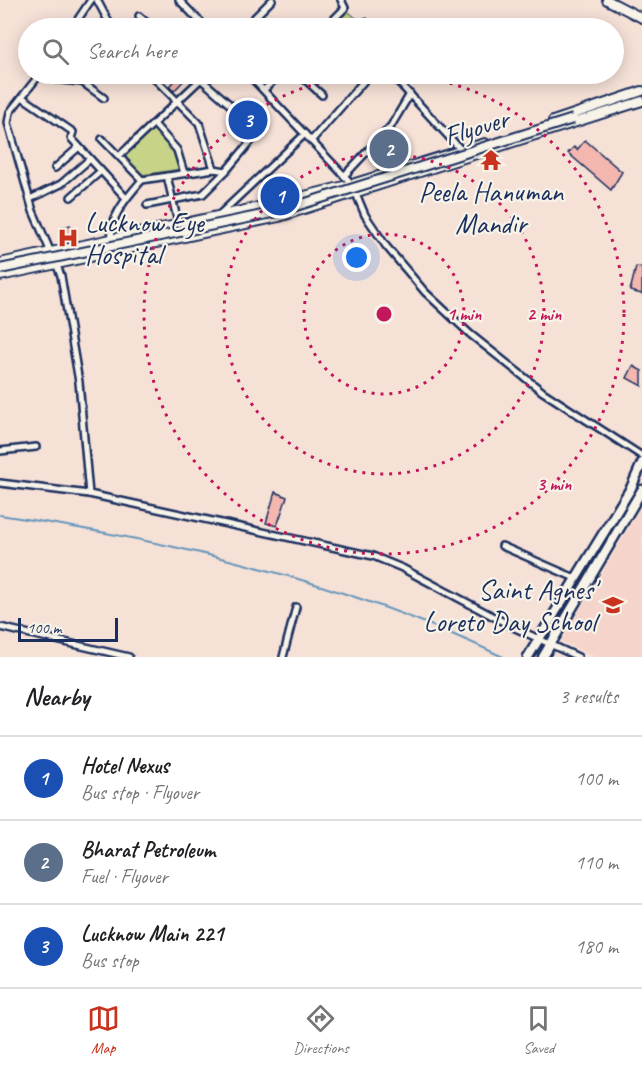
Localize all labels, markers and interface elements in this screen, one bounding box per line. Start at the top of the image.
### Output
search box [18,18,624,84]
icon: search [39,35,72,68]
text: Search here [87,37,177,65]
pin: 3 [228,98,268,142]
street label: Flyover [439,100,515,153]
pin: 2 [370,126,408,172]
temple icon: Peela Hanuman Mandir [479,148,503,172]
pin: 1 [260,174,300,218]
place label: Peela Hanuman Mandir [419,174,565,241]
place label: Lucknow Eye Hospital [85,205,205,272]
hospital icon: Lucknow Eye Hospital [56,226,80,250]
your location [342,243,371,272]
text: 1 min [447,303,482,325]
text: 2 min [527,303,562,325]
centre of rings [374,304,394,324]
text: 3 min [537,473,572,495]
place label: Saint Agnes' Loreto Day School [424,572,602,639]
school or university icon: Saint Agnes' Loreto Day School [601,593,625,617]
scale bar [18,615,118,642]
text: 100 m [27,618,61,638]
text: Nearby [24,680,89,713]
text: 3 results [559,684,618,709]
text: Hotel Nexus [81,752,169,780]
text: 1 [39,766,48,791]
text: 100 m [575,766,618,791]
text: Bus stop · Flyover [81,780,199,805]
text: Bharat Petroleum [81,836,215,864]
text: 2 [39,850,48,875]
text: 110 m [575,850,618,875]
text: Fuel · Flyover [81,864,168,889]
text: Lucknow Main 221 [81,920,223,948]
text: 3 [39,934,48,959]
text: 180 m [575,934,618,959]
text: Bus stop [81,948,139,973]
tab: Map [87,1002,120,1058]
tab: Directions [293,1002,349,1058]
tab: Saved [522,1002,555,1058]

